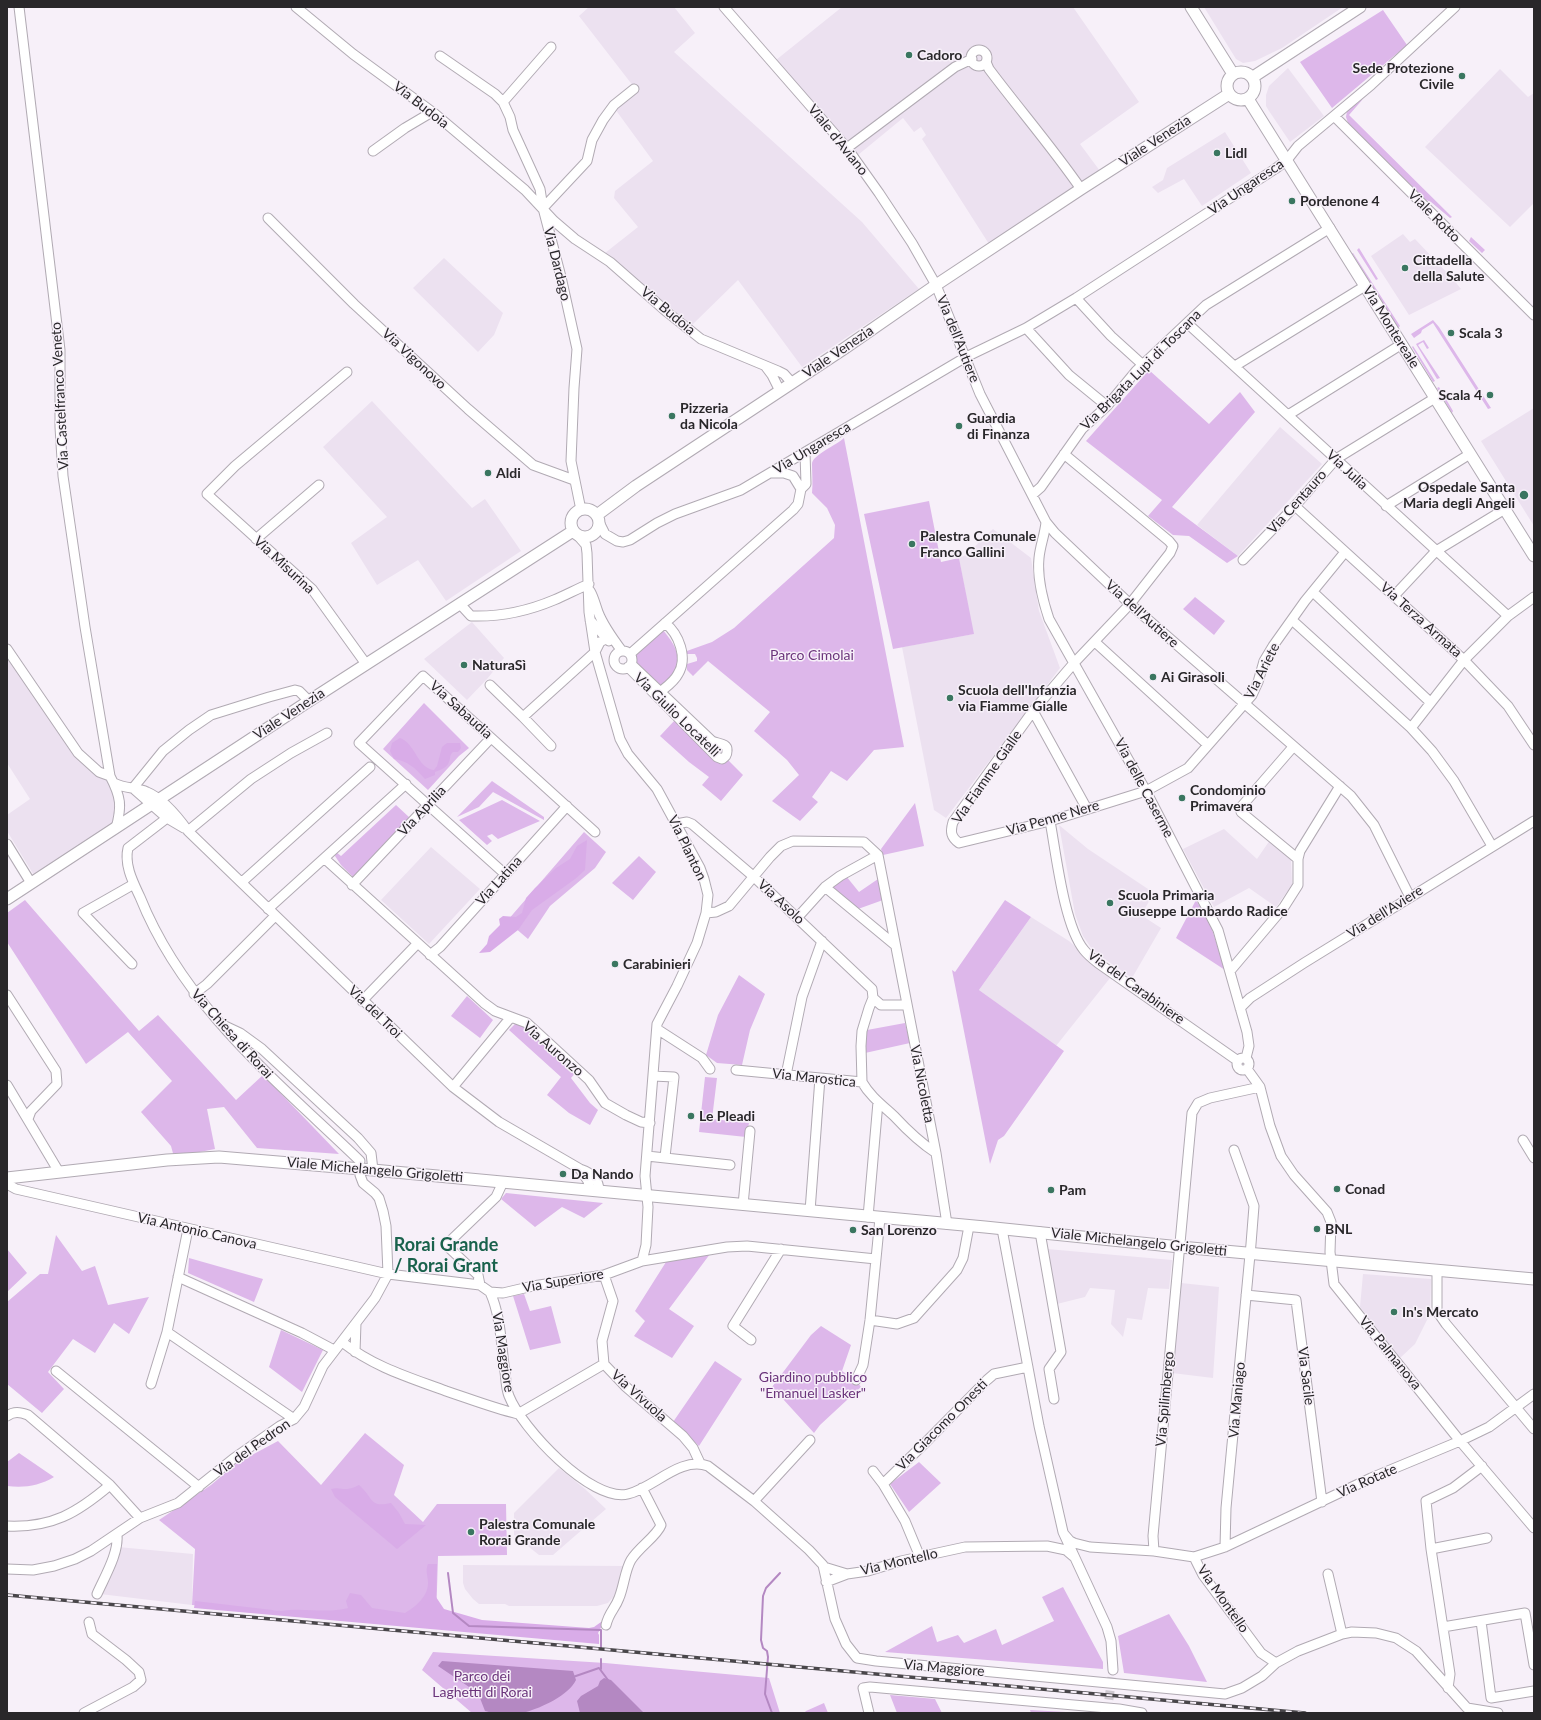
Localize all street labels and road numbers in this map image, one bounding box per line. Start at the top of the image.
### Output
street label: Via Budoia [390,78,452,132]
street label: Viale d'Aviano [804,101,872,179]
street label: Viale Venezia [1116,112,1194,170]
street label: Via Ungaresca [1205,156,1287,218]
street label: Viale Rotto [1404,186,1464,246]
street label: Via Dardago [540,225,574,303]
street label: Via Budoia [637,283,699,339]
street label: Via Montereale [1359,283,1423,371]
street label: Via dell'Autiere [933,293,983,385]
street label: Via Brigata Lupi di Toscana [1077,306,1205,434]
street label: Via Castelfranco Veneto [48,322,72,470]
street label: Viale Venezia [799,322,877,382]
street label: Via Vigonovo [378,325,450,393]
street label: Via Ungaresca [770,418,854,478]
street label: Via Julia [1323,447,1371,493]
street label: Via Centauro [1264,467,1330,537]
street label: Via Misurina [250,533,318,597]
street label: Via dell'Autiere [1102,577,1182,651]
street label: Via Terza Armata [1377,579,1465,661]
street label: Via Ariete [1241,640,1283,702]
street label: Via Giulio Locatelli [630,670,724,760]
street label: Via Sabaudia [426,677,496,743]
street label: Viale Venezia [250,685,328,743]
street label: Via Fiamme Gialle [949,727,1025,827]
street label: Via delle Caserme [1111,736,1177,840]
street label: Via Aprilia [394,782,450,840]
street label: Via Penne Nere [1005,797,1101,839]
street label: Via Planton [664,813,710,883]
street label: Via Latina [472,853,526,909]
street label: Via Asolo [754,876,808,928]
street label: Via dell'Aviere [1344,882,1426,942]
street label: Via del Carabiniere [1084,946,1188,1028]
street label: Via del Troi [345,982,405,1042]
street label: Via Chiesa di Rorai [188,986,276,1082]
street label: Via Auronzo [519,1018,587,1080]
street label: Via Nicoletta [906,1044,938,1124]
street label: Via Marostica [771,1065,857,1091]
street label: Viale Michelangelo Grigoletti [286,1154,464,1186]
street label: Via Antonio Canova [136,1209,258,1253]
street label: Viale Michelangelo Grigoletti [1050,1224,1228,1260]
street label: Via Superiore [521,1266,605,1296]
street label: Via Maggiore [488,1311,518,1393]
street label: Via Palmanova [1355,1313,1425,1393]
street label: Via Sacile [1294,1346,1318,1406]
street label: Via Spilimbergo [1152,1351,1178,1447]
street label: Via Maniago [1225,1361,1249,1439]
street label: Via Vivuola [608,1367,670,1425]
street label: Via Giacomo Onesti [893,1376,991,1474]
street label: Via del Pedron [211,1416,293,1480]
street label: Via Rotate [1334,1460,1400,1502]
street label: Via Montello [859,1545,939,1579]
street label: Via Montello [1194,1562,1252,1636]
street label: Via Maggiore [903,1656,985,1680]

